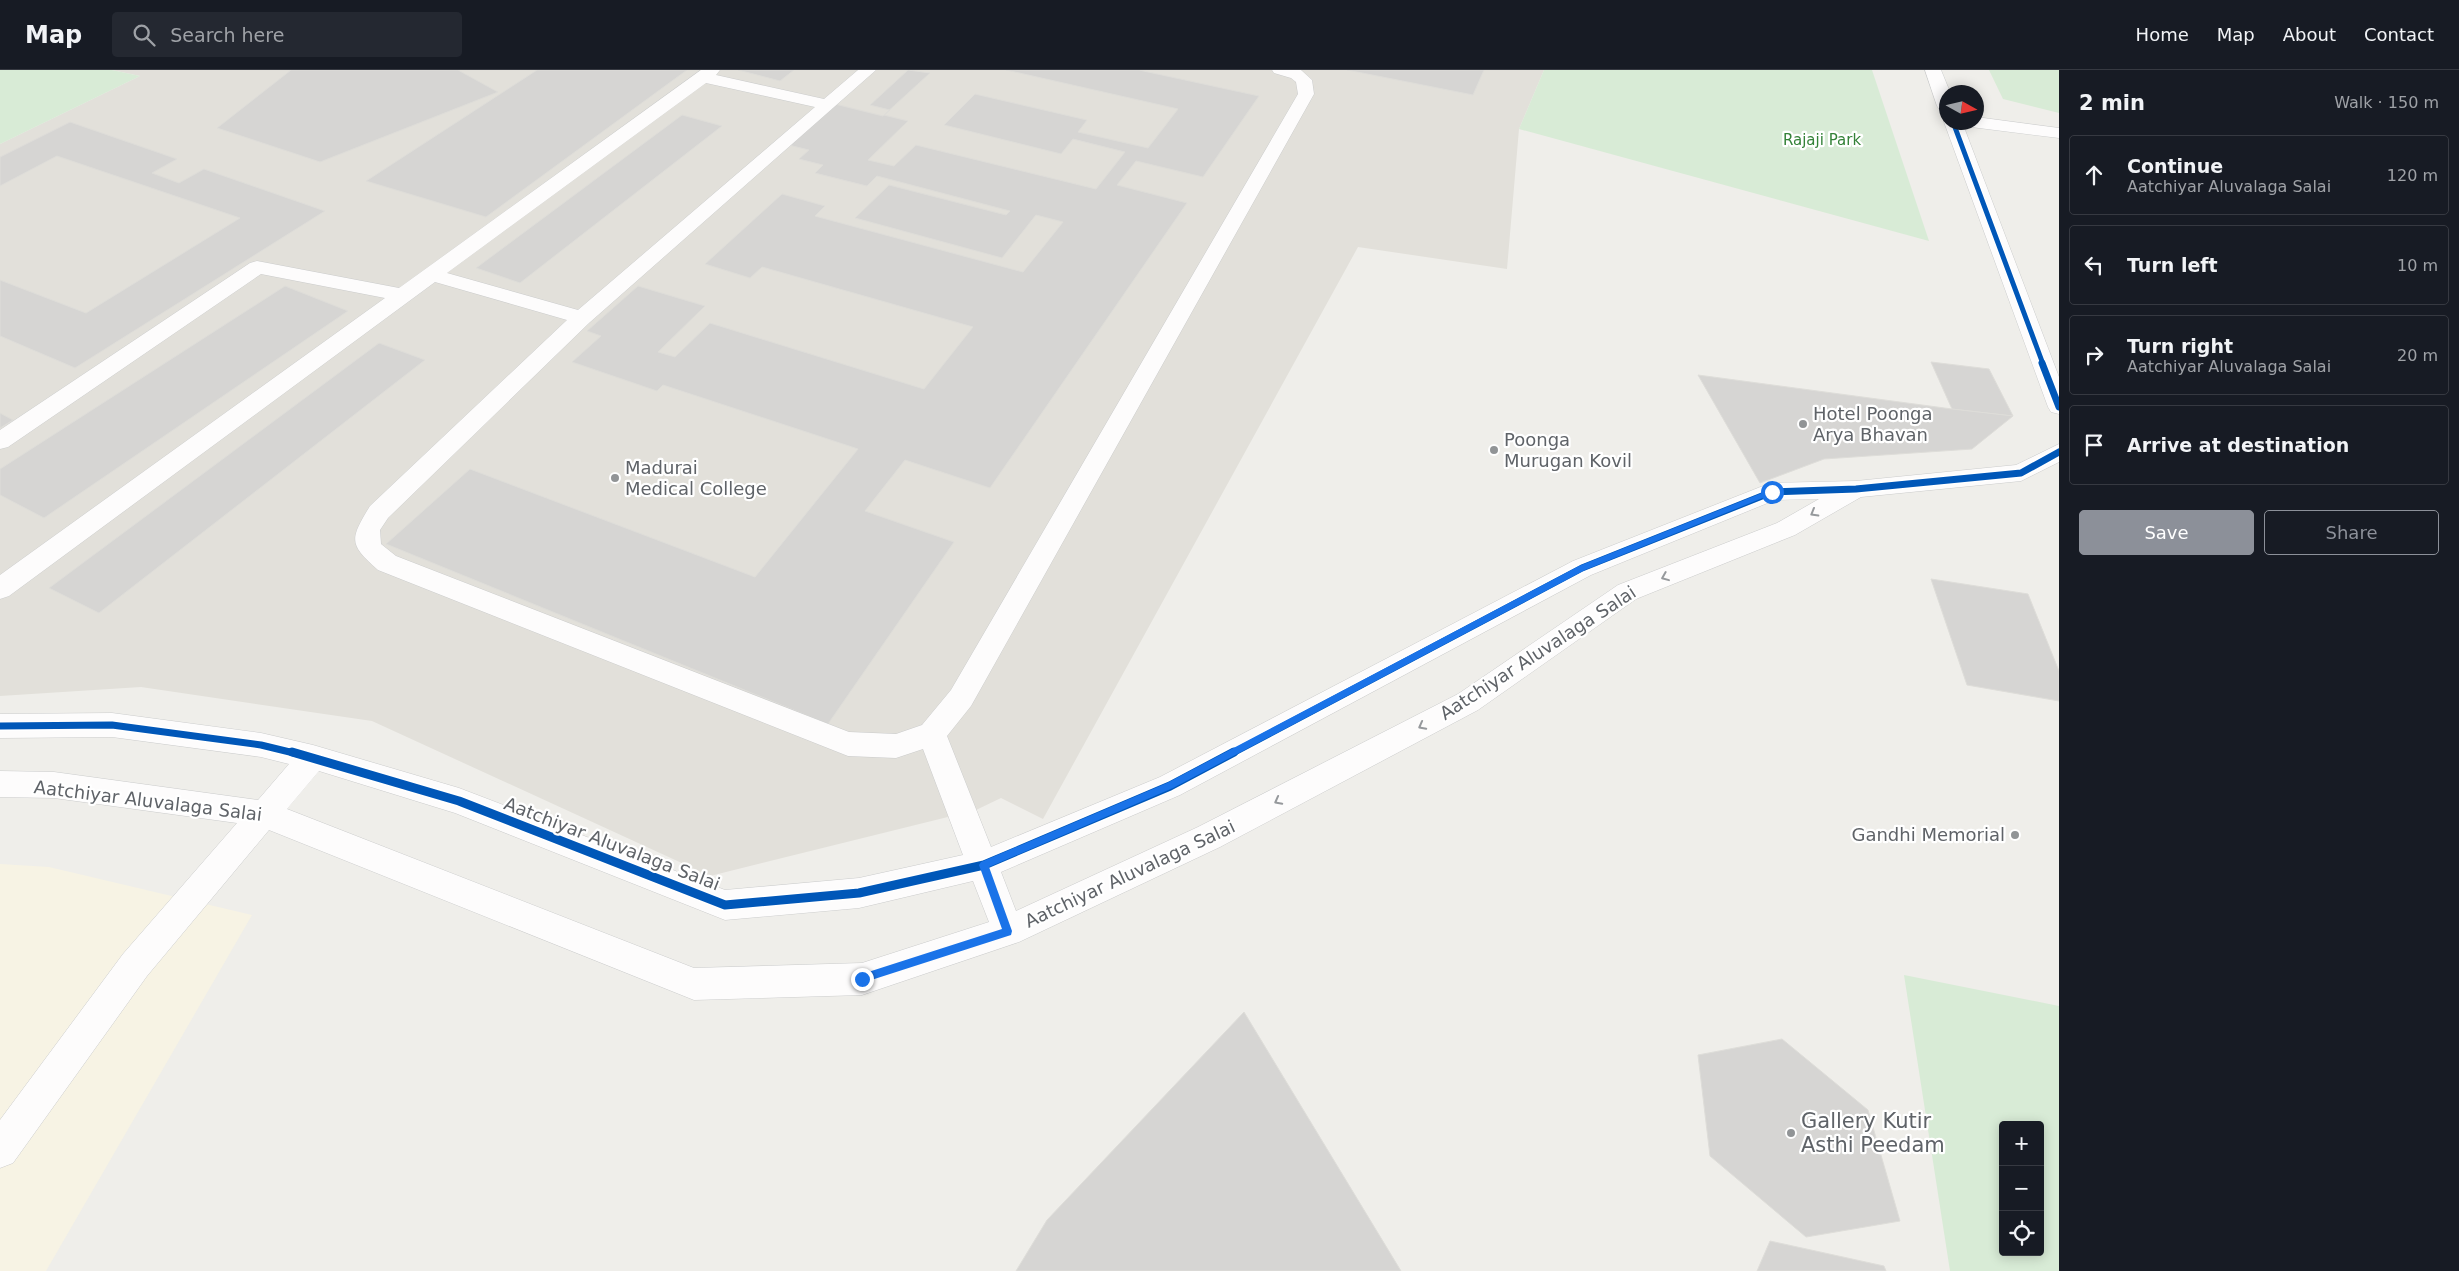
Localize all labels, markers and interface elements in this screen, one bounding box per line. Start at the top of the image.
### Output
search box [112,12,462,57]
text: Map [25,21,82,49]
icon: search [130,21,158,49]
text: Search here [170,24,284,46]
text: Home [2136,24,2189,45]
text: Map [2217,24,2255,45]
text: About [2283,24,2336,45]
text: Contact [2364,24,2434,45]
north arrow [1939,85,1984,130]
text: 2 min [2079,91,2145,115]
text: Walk · 150 m [2334,93,2439,112]
park label: Rajaji Park [1783,131,1861,149]
text: Continue [2127,155,2223,177]
icon: ahead [2080,161,2108,189]
text: 120 m [2387,166,2438,185]
text: Aatchiyar Aluvalaga Salai [2127,177,2331,196]
icon: left [2080,251,2108,279]
text: Turn left [2127,254,2218,276]
text: 10 m [2397,256,2438,275]
text: Turn right [2127,335,2233,357]
icon: right [2080,341,2108,369]
text: 20 m [2397,346,2438,365]
text: Aatchiyar Aluvalaga Salai [2127,357,2331,376]
place label: Hotel Poonga Arya Bhavan [1813,403,1933,445]
marker: Hotel Poonga Arya Bhavan [1797,418,1809,430]
place label: Poonga Murugan Kovil [1504,429,1632,471]
icon: arrive [2080,431,2108,459]
text: Arrive at destination [2127,434,2349,456]
marker: Poonga Murugan Kovil [1488,444,1500,456]
place label: Madurai Medical College [625,457,767,499]
marker: Madurai Medical College [609,472,621,484]
route start [1761,481,1784,504]
one-way arrow [1810,507,1819,517]
button: Save [2079,510,2254,555]
button: Share [2264,510,2439,555]
one-way arrow [1661,571,1670,582]
street label: Aatchiyar Aluvalaga Salai [1436,581,1640,724]
one-way arrow [1419,720,1428,730]
street label: Aatchiyar Aluvalaga Salai [33,776,263,825]
street label: Aatchiyar Aluvalaga Salai [501,793,723,894]
one-way arrow [1275,795,1284,805]
street label: Aatchiyar Aluvalaga Salai [1021,816,1238,932]
place label: Gandhi Memorial [1851,824,2005,845]
marker: Gandhi Memorial [2009,829,2021,841]
route end [851,968,874,991]
place label: Gallery Kutir Asthi Peedam [1801,1109,1945,1157]
map controls [1999,1121,2044,1256]
button: + [1999,1121,2044,1166]
marker: Gallery Kutir Asthi Peedam [1785,1127,1797,1139]
button: − [1999,1166,2044,1211]
button: locate [1999,1211,2044,1256]

